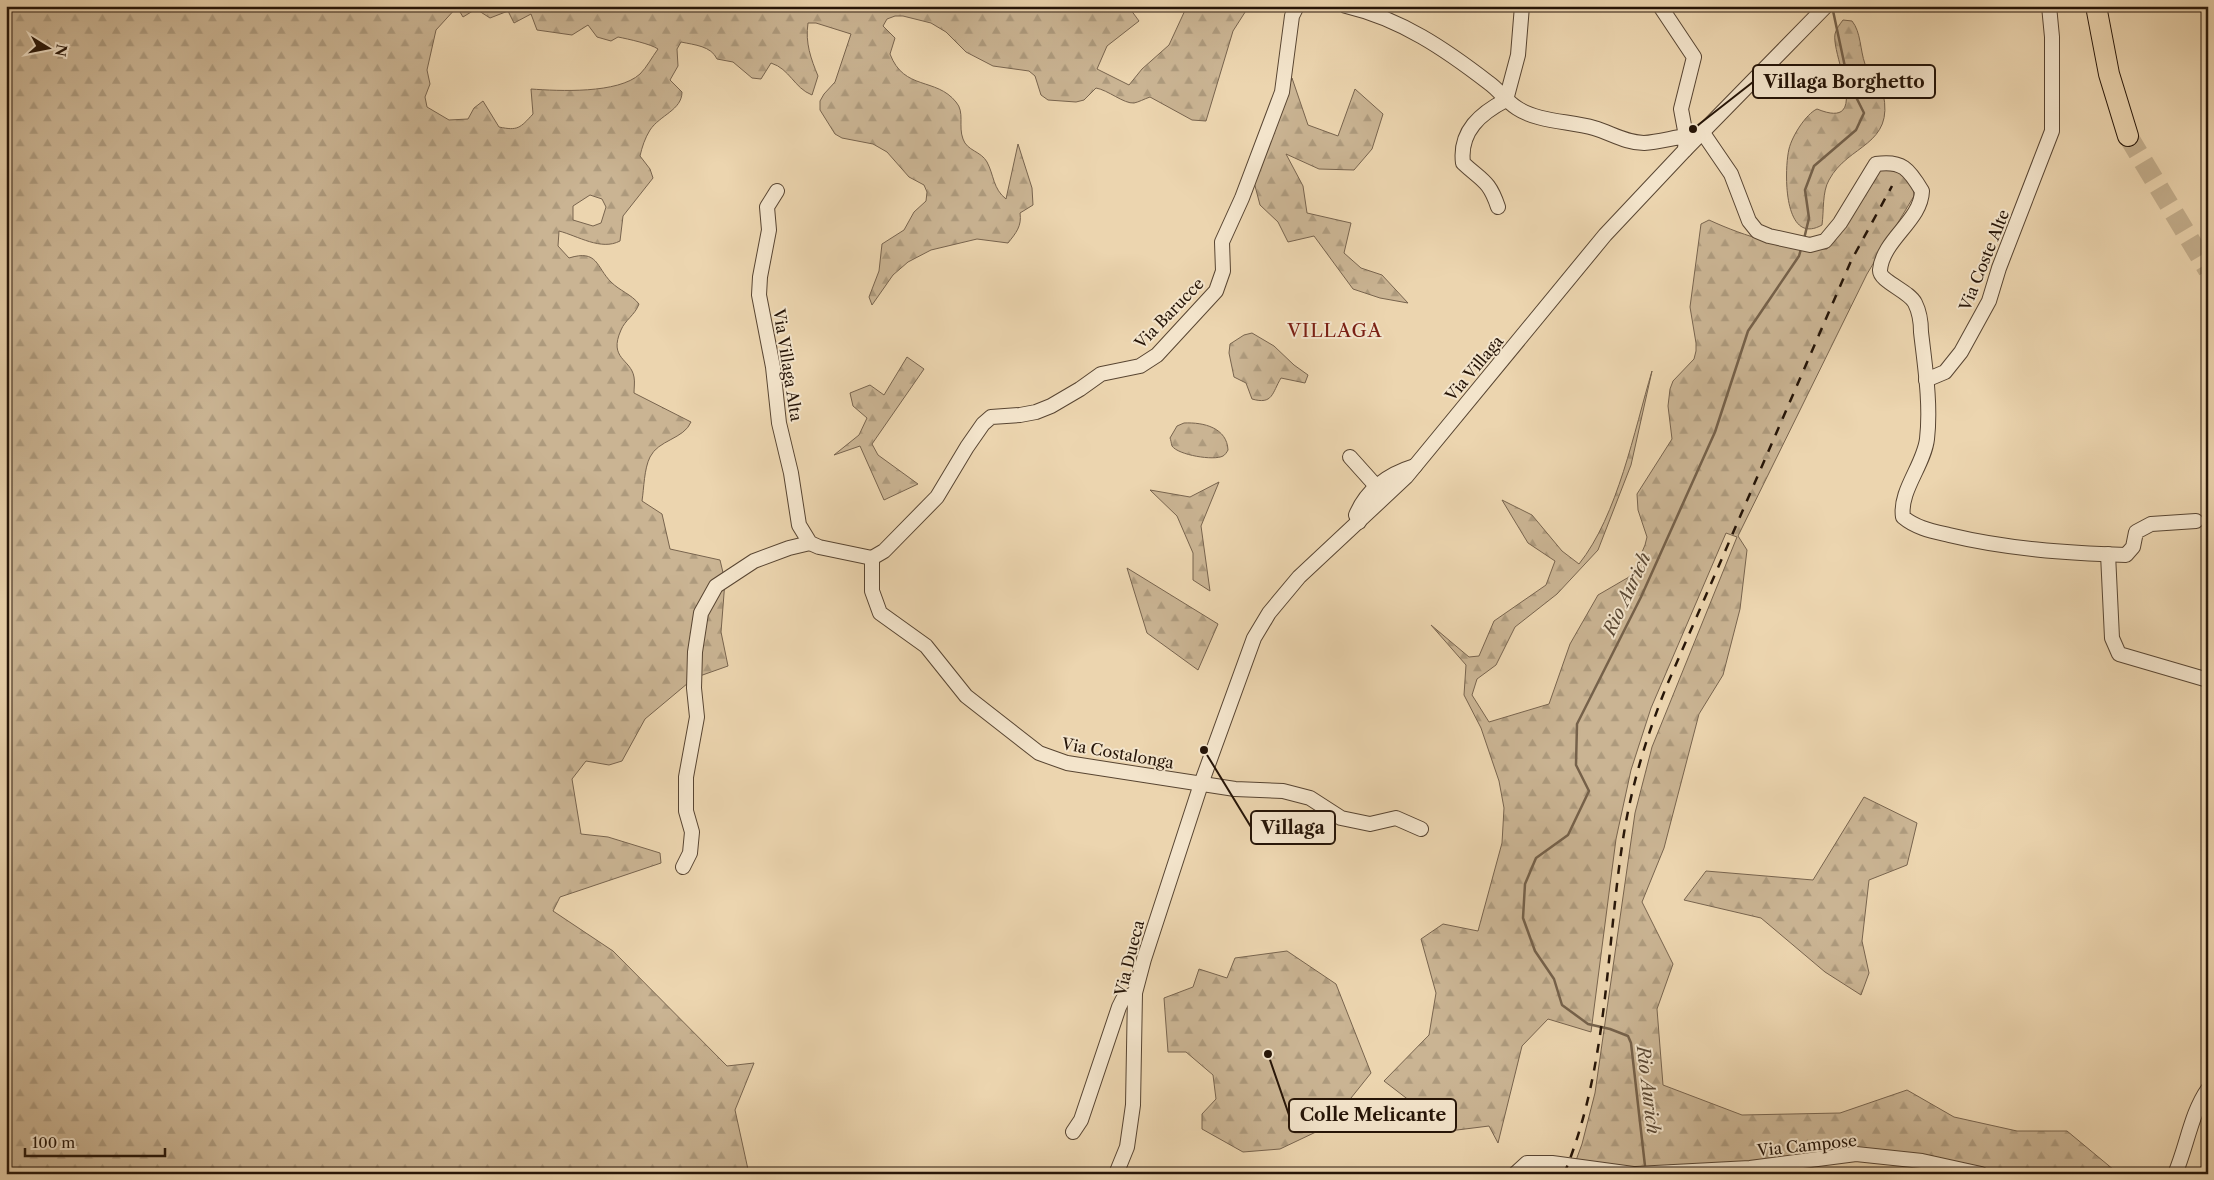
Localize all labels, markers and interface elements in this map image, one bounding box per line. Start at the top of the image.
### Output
north arrow [22,22,72,72]
text: N [51,43,71,58]
callout: Villaga Borghetto [1753,65,1935,98]
text: Villaga Borghetto [1762,71,1925,93]
street label: Via Coste Alte [1954,206,2013,314]
street label: Via Barucce [1130,273,1208,353]
street label: Via Villaga Alta [769,306,807,423]
district label: VILLAGA [1286,319,1383,342]
street label: Via Villaga [1440,331,1508,406]
water label: Rio Aurich [1597,549,1656,641]
street label: Via Costalonga [1059,733,1176,773]
callout: Villaga [1251,811,1335,844]
text: Villaga [1260,817,1326,839]
street label: Via Dueca [1110,917,1148,999]
water label: Rio Aurich [1631,1043,1664,1135]
callout: Colle Melicante [1289,1099,1456,1132]
text: Colle Melicante [1300,1104,1447,1126]
scale bar [25,1125,165,1157]
street label: Via Campose [1755,1130,1858,1160]
text: 100 m [32,1133,75,1152]

